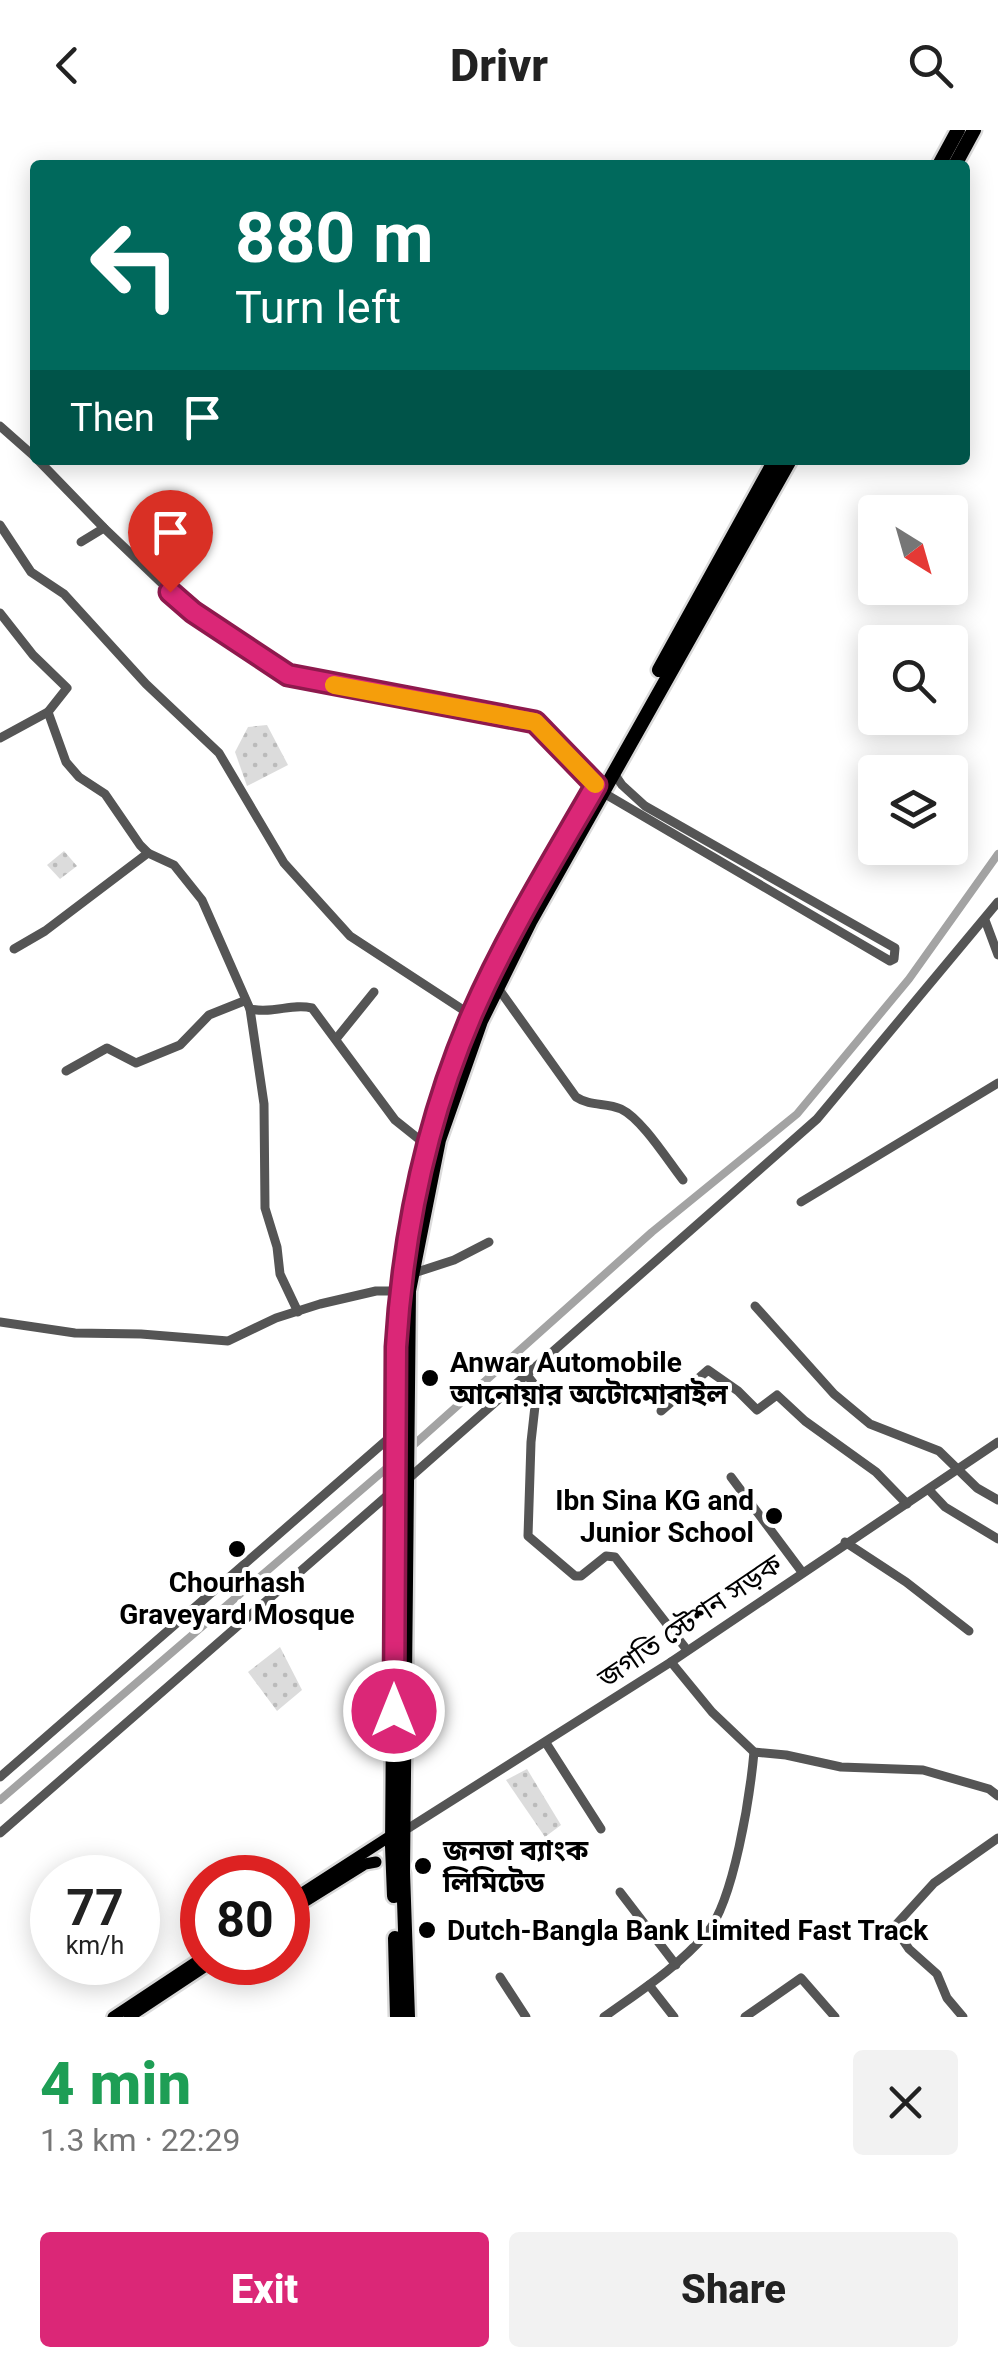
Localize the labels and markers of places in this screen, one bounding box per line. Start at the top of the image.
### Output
pin [128,490,213,593]
place label: Anwar Automobile আনোয়ার অটোমোবাইল [449,1346,729,1411]
marker: Anwar Automobile আনোয়ার অটোমোবাইল [419,1367,441,1389]
place label: Ibn Sina KG and Junior School [555,1484,754,1549]
marker: Ibn Sina KG and Junior School [763,1505,785,1527]
marker: Chourhash Graveyard Mosque [226,1538,248,1560]
place label: Chourhash Graveyard Mosque [119,1566,355,1631]
place label: জনতা ব্যাংক লিমিটেড [442,1834,589,1899]
marker: জনতা ব্যাংক লিমিটেড [412,1855,434,1877]
place label: Dutch-Bangla Bank Limited Fast Track [447,1914,929,1947]
marker: Dutch-Bangla Bank Limited Fast Track [416,1919,438,1941]

